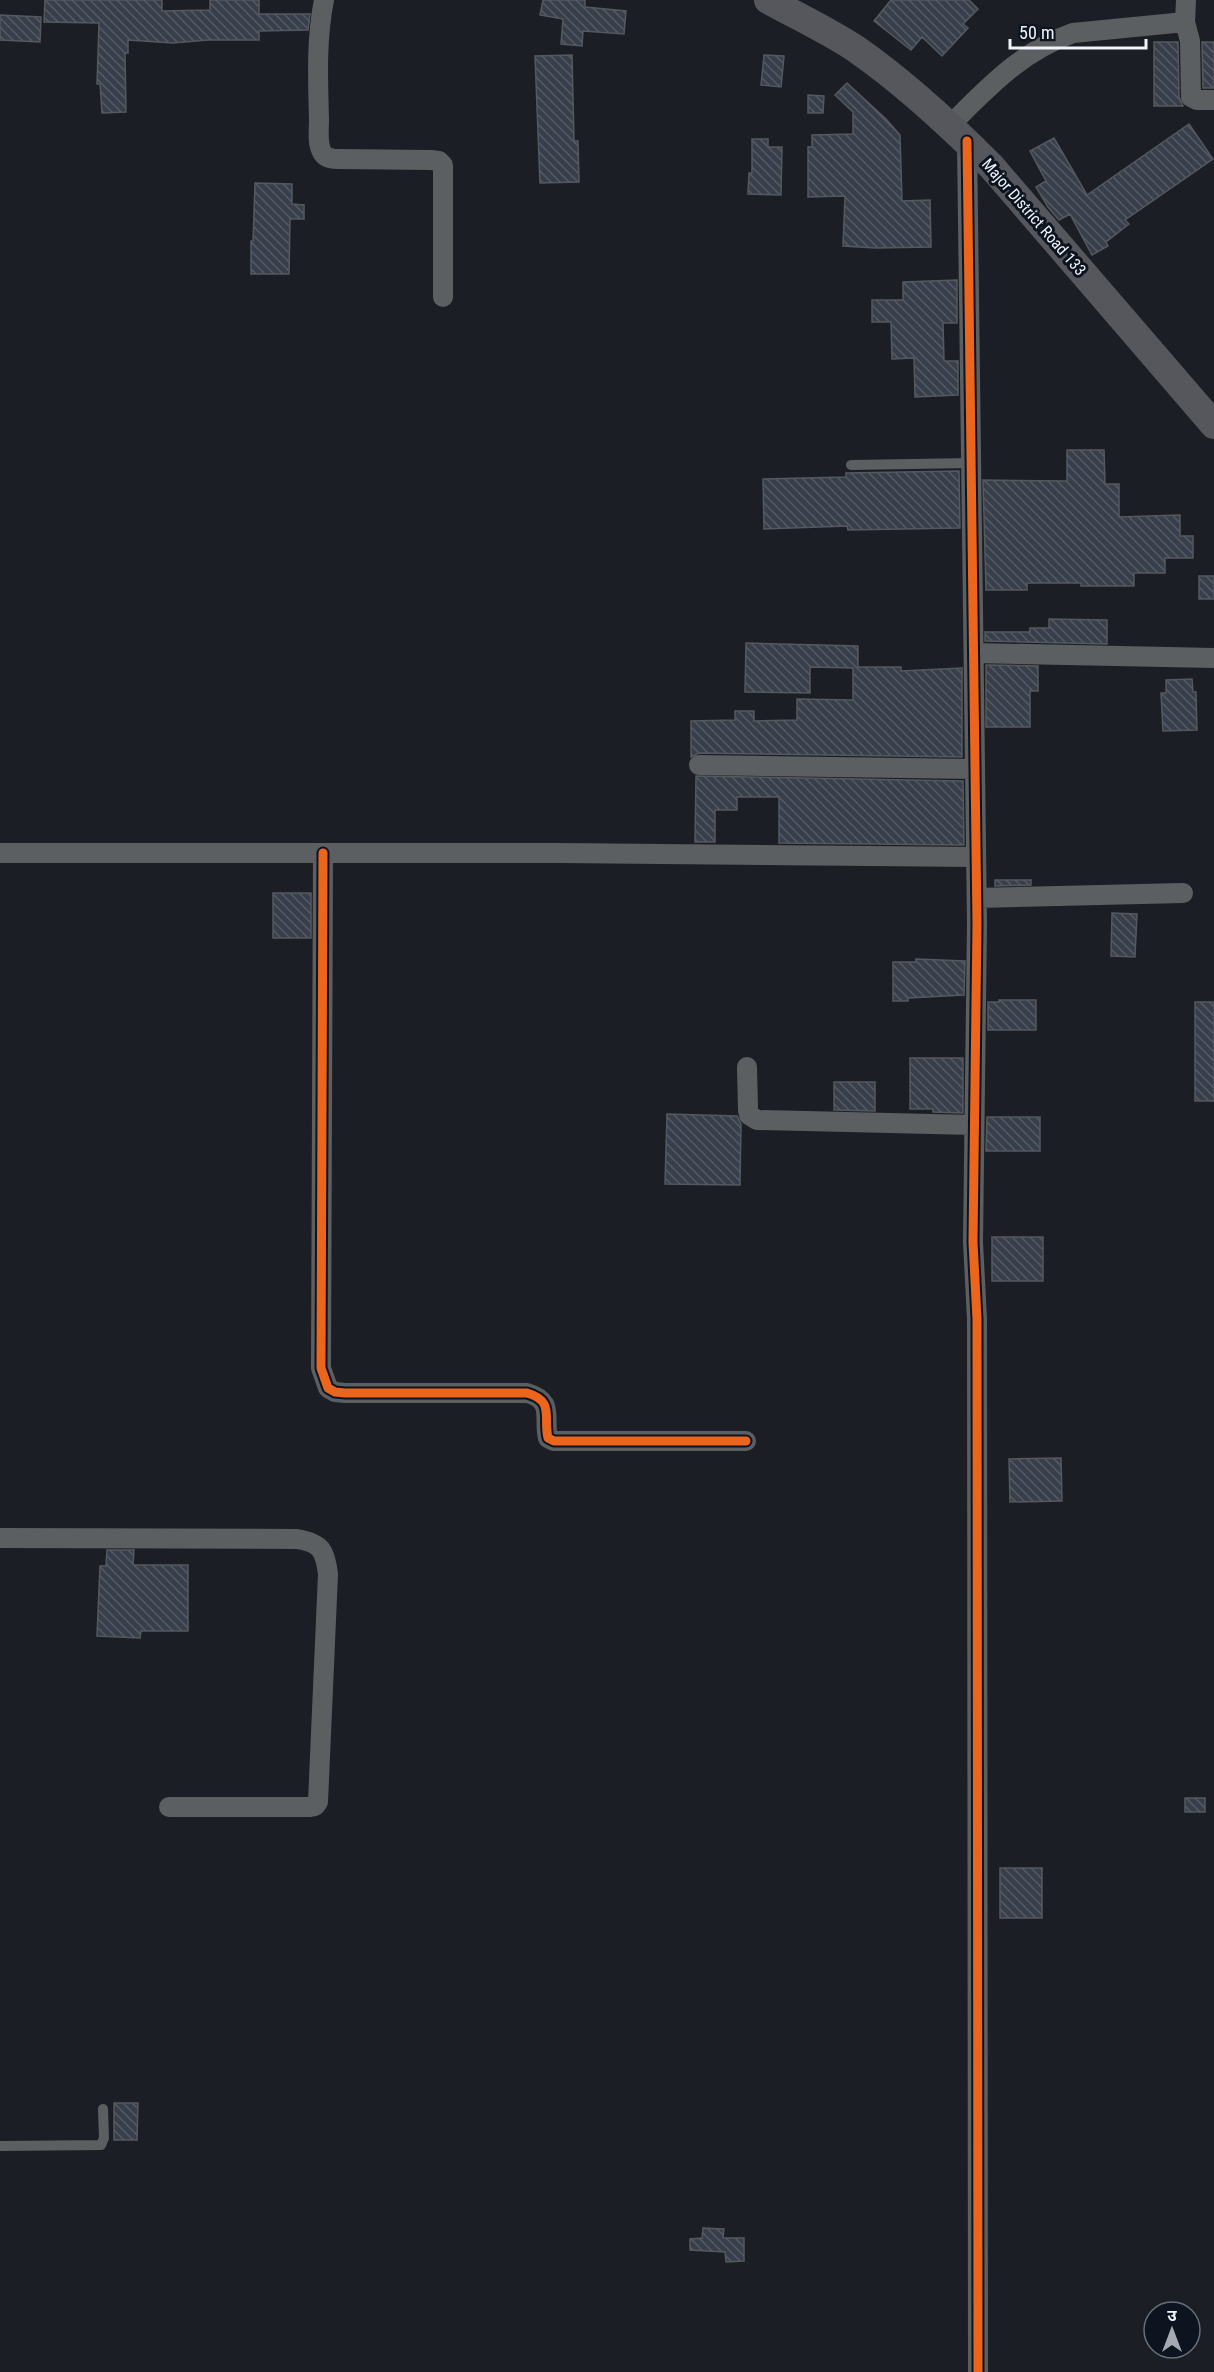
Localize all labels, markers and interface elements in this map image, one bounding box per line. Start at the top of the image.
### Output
scale bar [1010,12,1146,50]
text: 50 m [1019,22,1054,43]
street label: Major District Road 133 [978,155,1090,279]
north arrow [1142,2300,1202,2360]
text: उ [1167,2306,1177,2325]

